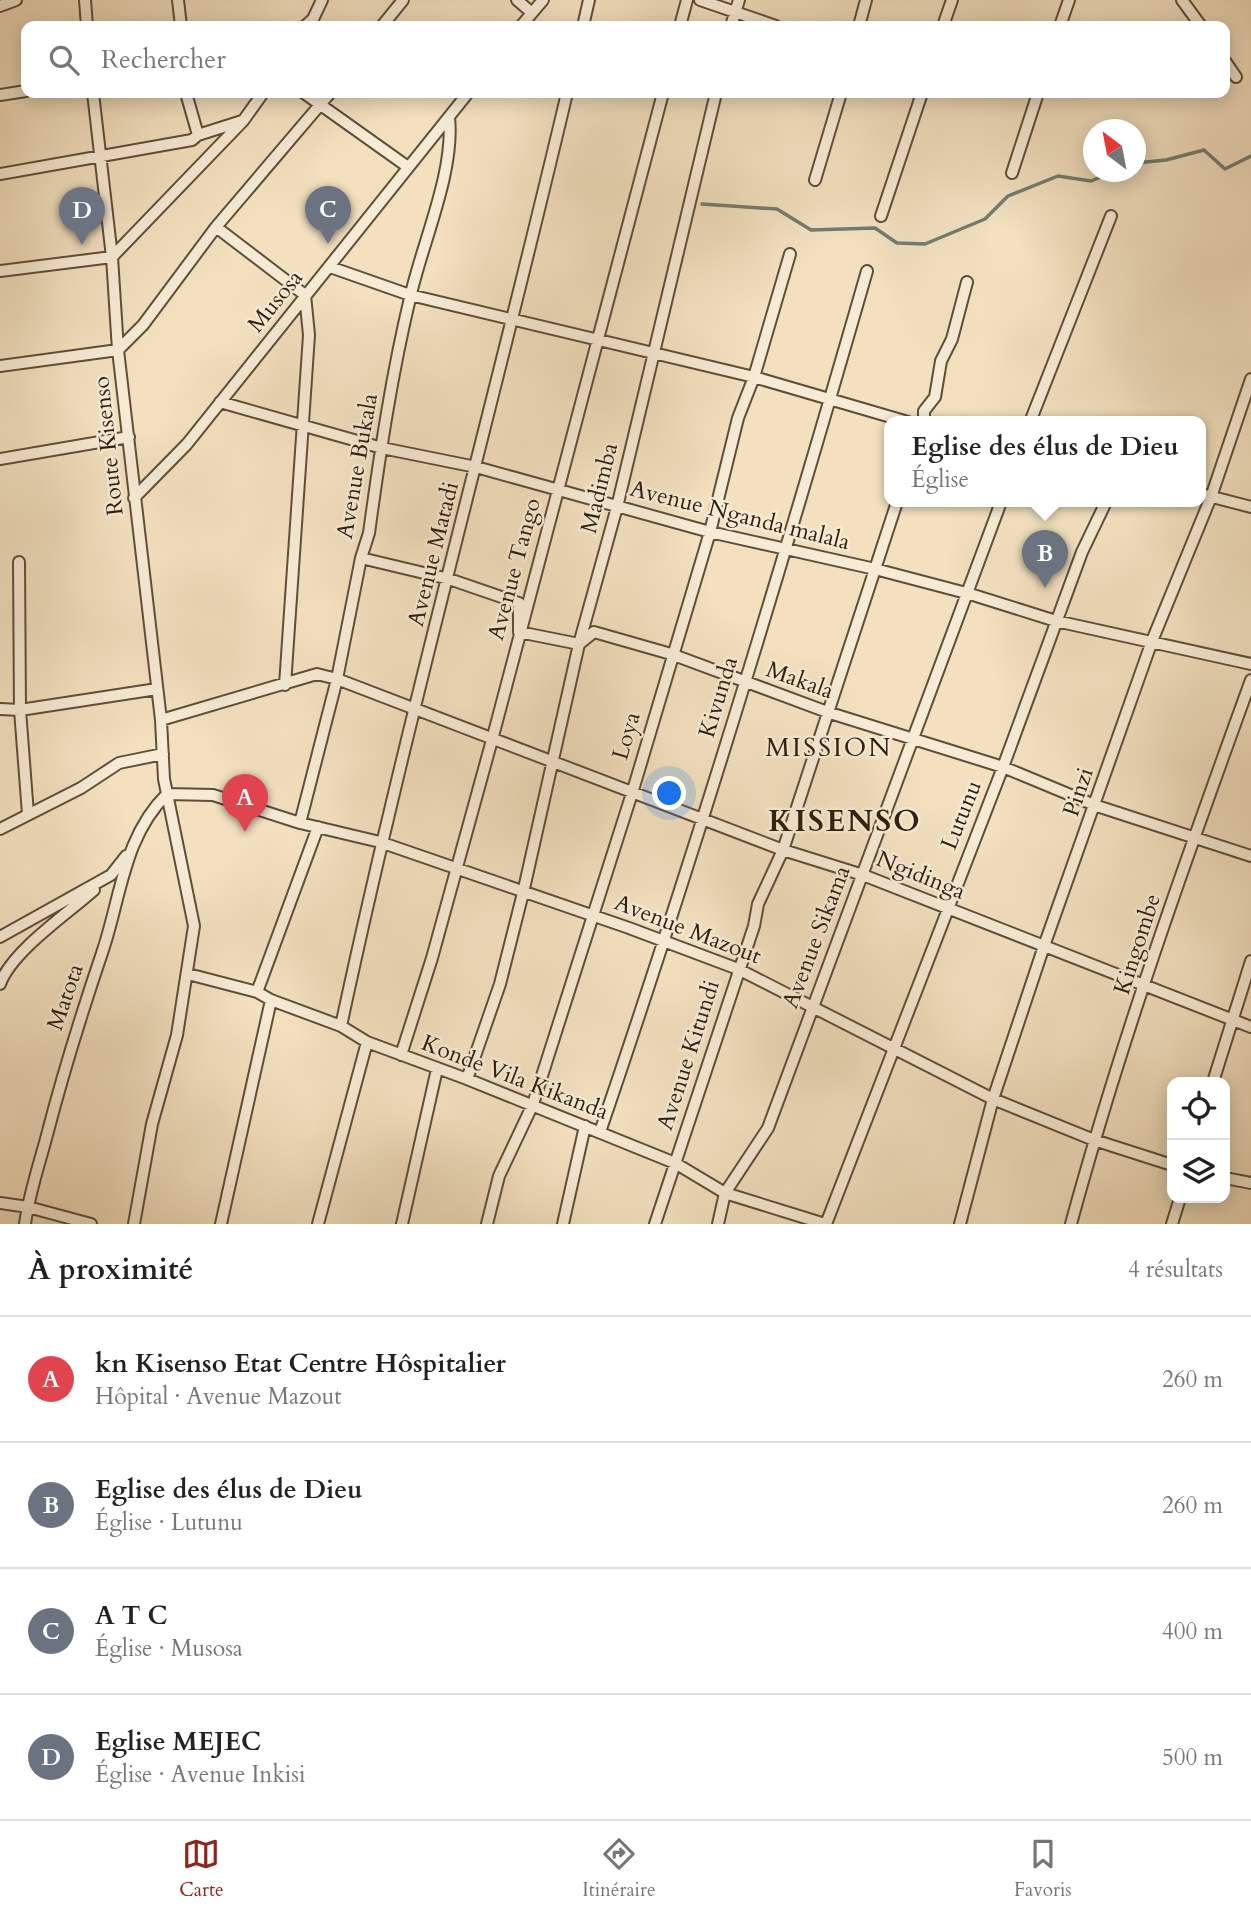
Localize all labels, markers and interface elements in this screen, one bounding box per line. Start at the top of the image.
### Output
search box [21,21,1230,98]
icon: search [45,41,83,79]
text: Rechercher [101,42,226,77]
north arrow [1083,119,1146,182]
pin: C [305,186,351,244]
pin: D [59,187,105,245]
street label: Musosa [240,263,310,339]
street label: Route Kisenso [85,375,131,517]
street label: Avenue Bukala [329,391,385,541]
popup [884,416,1206,507]
text: Eglise des élus de Dieu [911,429,1179,464]
street label: Madimba [573,440,625,536]
text: Église [911,464,969,495]
street label: Avenue Nganda malala [627,473,853,557]
street label: Avenue Matadi [400,478,466,630]
street label: Avenue Tango [480,494,548,644]
pin: B [1022,530,1068,588]
street label: Kivunda [691,653,745,741]
street label: Makala [762,654,838,706]
street label: Loya [604,708,648,764]
district label: MISSION [766,730,892,765]
street label: Pinzi [1055,763,1101,821]
pin: A [222,774,268,832]
your location [652,776,686,810]
street label: Lutunu [933,776,989,854]
district label: KISENSO [768,801,922,842]
street label: Ngidinga [872,843,970,907]
street label: Avenue Sikama [775,861,857,1013]
street label: Avenue Mazout [610,887,766,971]
street label: Kingombe [1106,890,1168,998]
street label: Matota [39,960,91,1034]
street label: Avenue Kitundi [649,976,727,1134]
street label: Konde Vila Kikanda [417,1027,613,1127]
map controls [1167,1077,1230,1203]
button: locate [1167,1077,1230,1140]
button: layers [1167,1140,1230,1203]
text: À proximité [28,1249,193,1290]
text: 4 résultats [1128,1254,1223,1285]
text: kn Kisenso Etat Centre Hôspitalier [95,1346,506,1381]
text: A [42,1364,60,1395]
text: 260 m [1162,1364,1223,1395]
text: Hôpital · Avenue Mazout [95,1381,342,1412]
text: Eglise des élus de Dieu [95,1472,362,1507]
text: B [43,1490,59,1521]
text: 260 m [1162,1490,1223,1521]
text: Église · Lutunu [95,1507,243,1538]
text: A T C [95,1598,168,1633]
text: C [42,1616,60,1647]
text: 400 m [1162,1616,1223,1647]
text: Église · Musosa [95,1633,243,1664]
text: Eglise MEJEC [95,1724,261,1759]
text: D [41,1742,61,1773]
text: 500 m [1162,1742,1223,1773]
text: Église · Avenue Inkisi [95,1759,305,1790]
tab: Carte [179,1835,224,1903]
tab: Itinéraire [582,1835,656,1903]
tab: Favoris [1014,1835,1072,1903]

